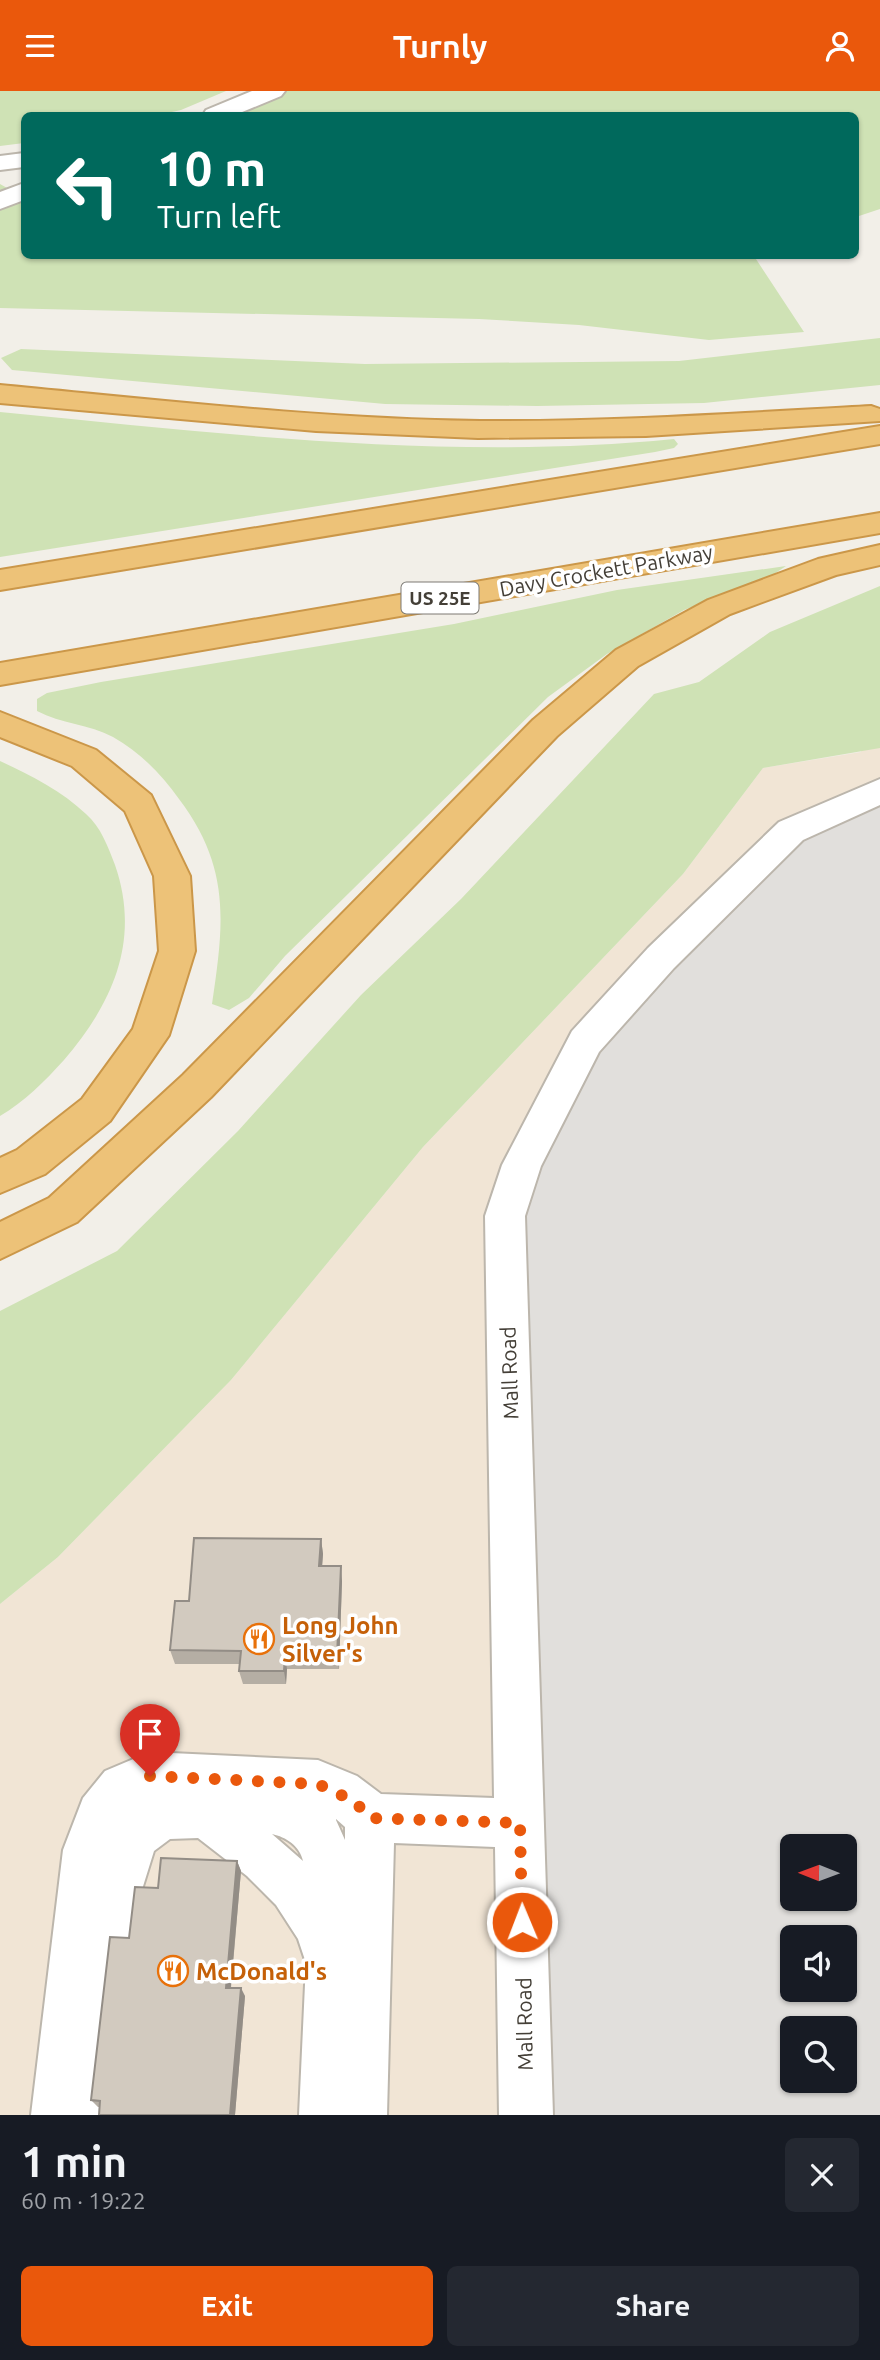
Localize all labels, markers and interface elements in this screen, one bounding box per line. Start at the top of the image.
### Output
icon: menu [21,27,59,65]
icon: person [821,27,859,65]
text: Turnly [393,28,487,64]
icon: left [42,140,133,231]
text: 10 m [157,140,266,195]
text: Turn left [157,198,281,234]
street label: Davy Crockett Parkway [497,539,715,601]
road number: US 25E [402,583,478,613]
street label: Mall Road [495,1326,523,1420]
place label: Long John Silver's [282,1612,399,1667]
restaurant icon: Long John Silver's [242,1622,276,1656]
pin [120,1704,180,1776]
icon: arrive [131,1715,169,1753]
north arrow [780,1834,858,1911]
map controls [780,1834,857,2093]
position arrow [485,1885,559,1959]
button: sound [780,1925,857,2002]
restaurant icon: McDonald's [156,1954,190,1988]
place label: McDonald's [196,1958,327,1985]
street label: Mall Road [511,1977,537,2071]
button: search [780,2016,857,2093]
text: 1 min [21,2138,127,2185]
button: close [785,2138,859,2212]
text: 60 m · 19:22 [21,2188,146,2213]
button: Exit [21,2266,433,2346]
button: Share [447,2266,859,2346]

